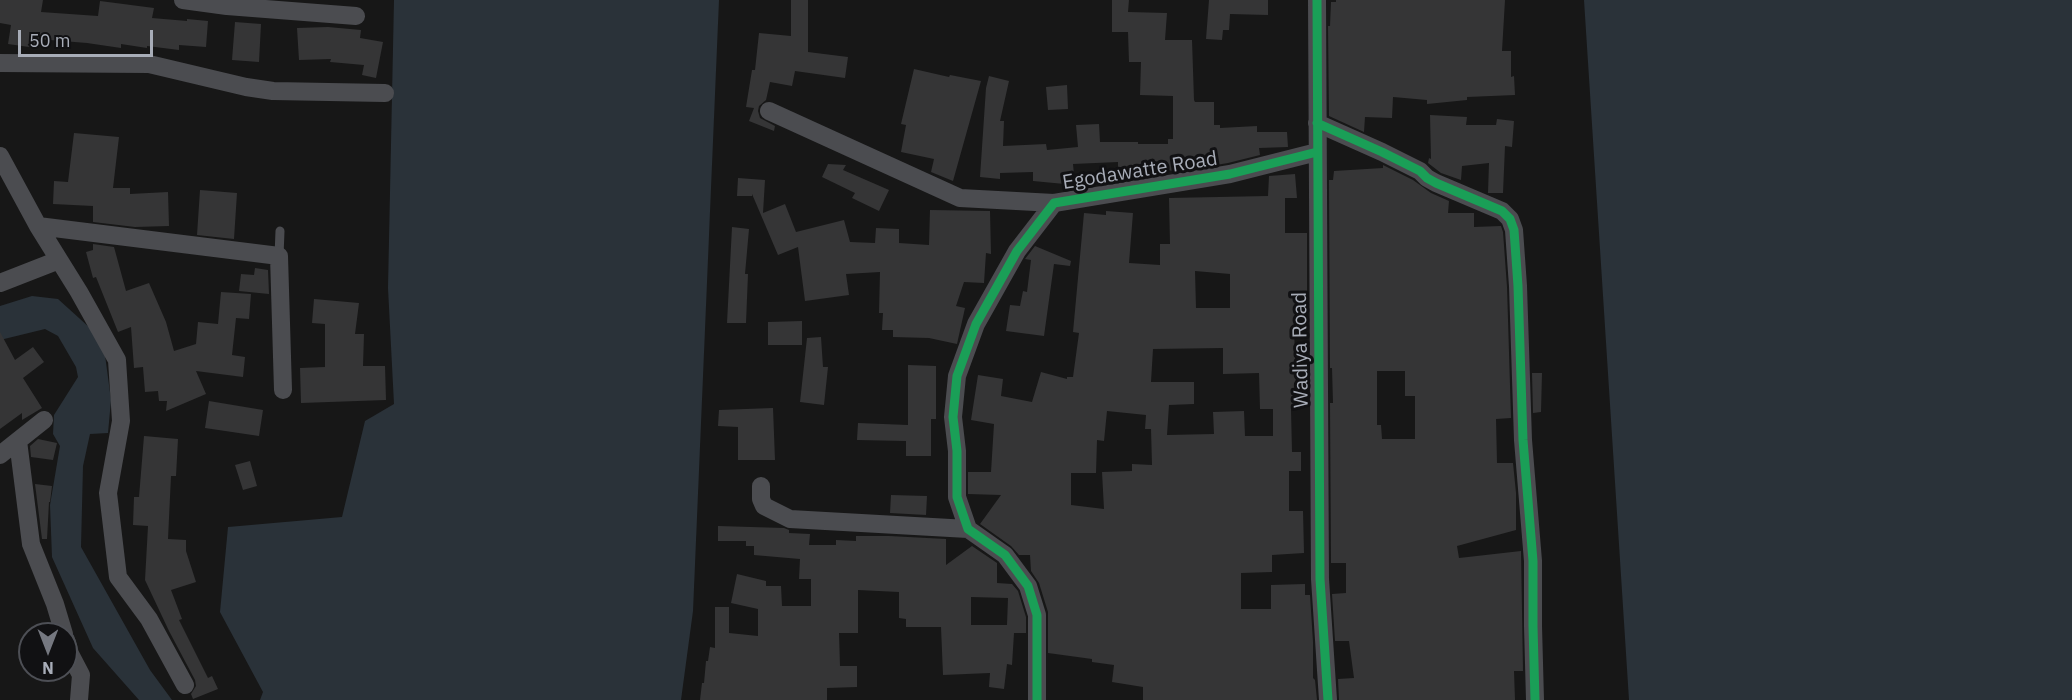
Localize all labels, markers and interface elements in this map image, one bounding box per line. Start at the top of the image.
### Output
scale bar [21,18,156,56]
text: 50 m [29,29,71,52]
street label: Egodawatte Road [1061,147,1219,195]
street label: Wadiya Road [1288,292,1314,408]
north arrow [18,622,78,682]
text: N [42,658,54,678]

